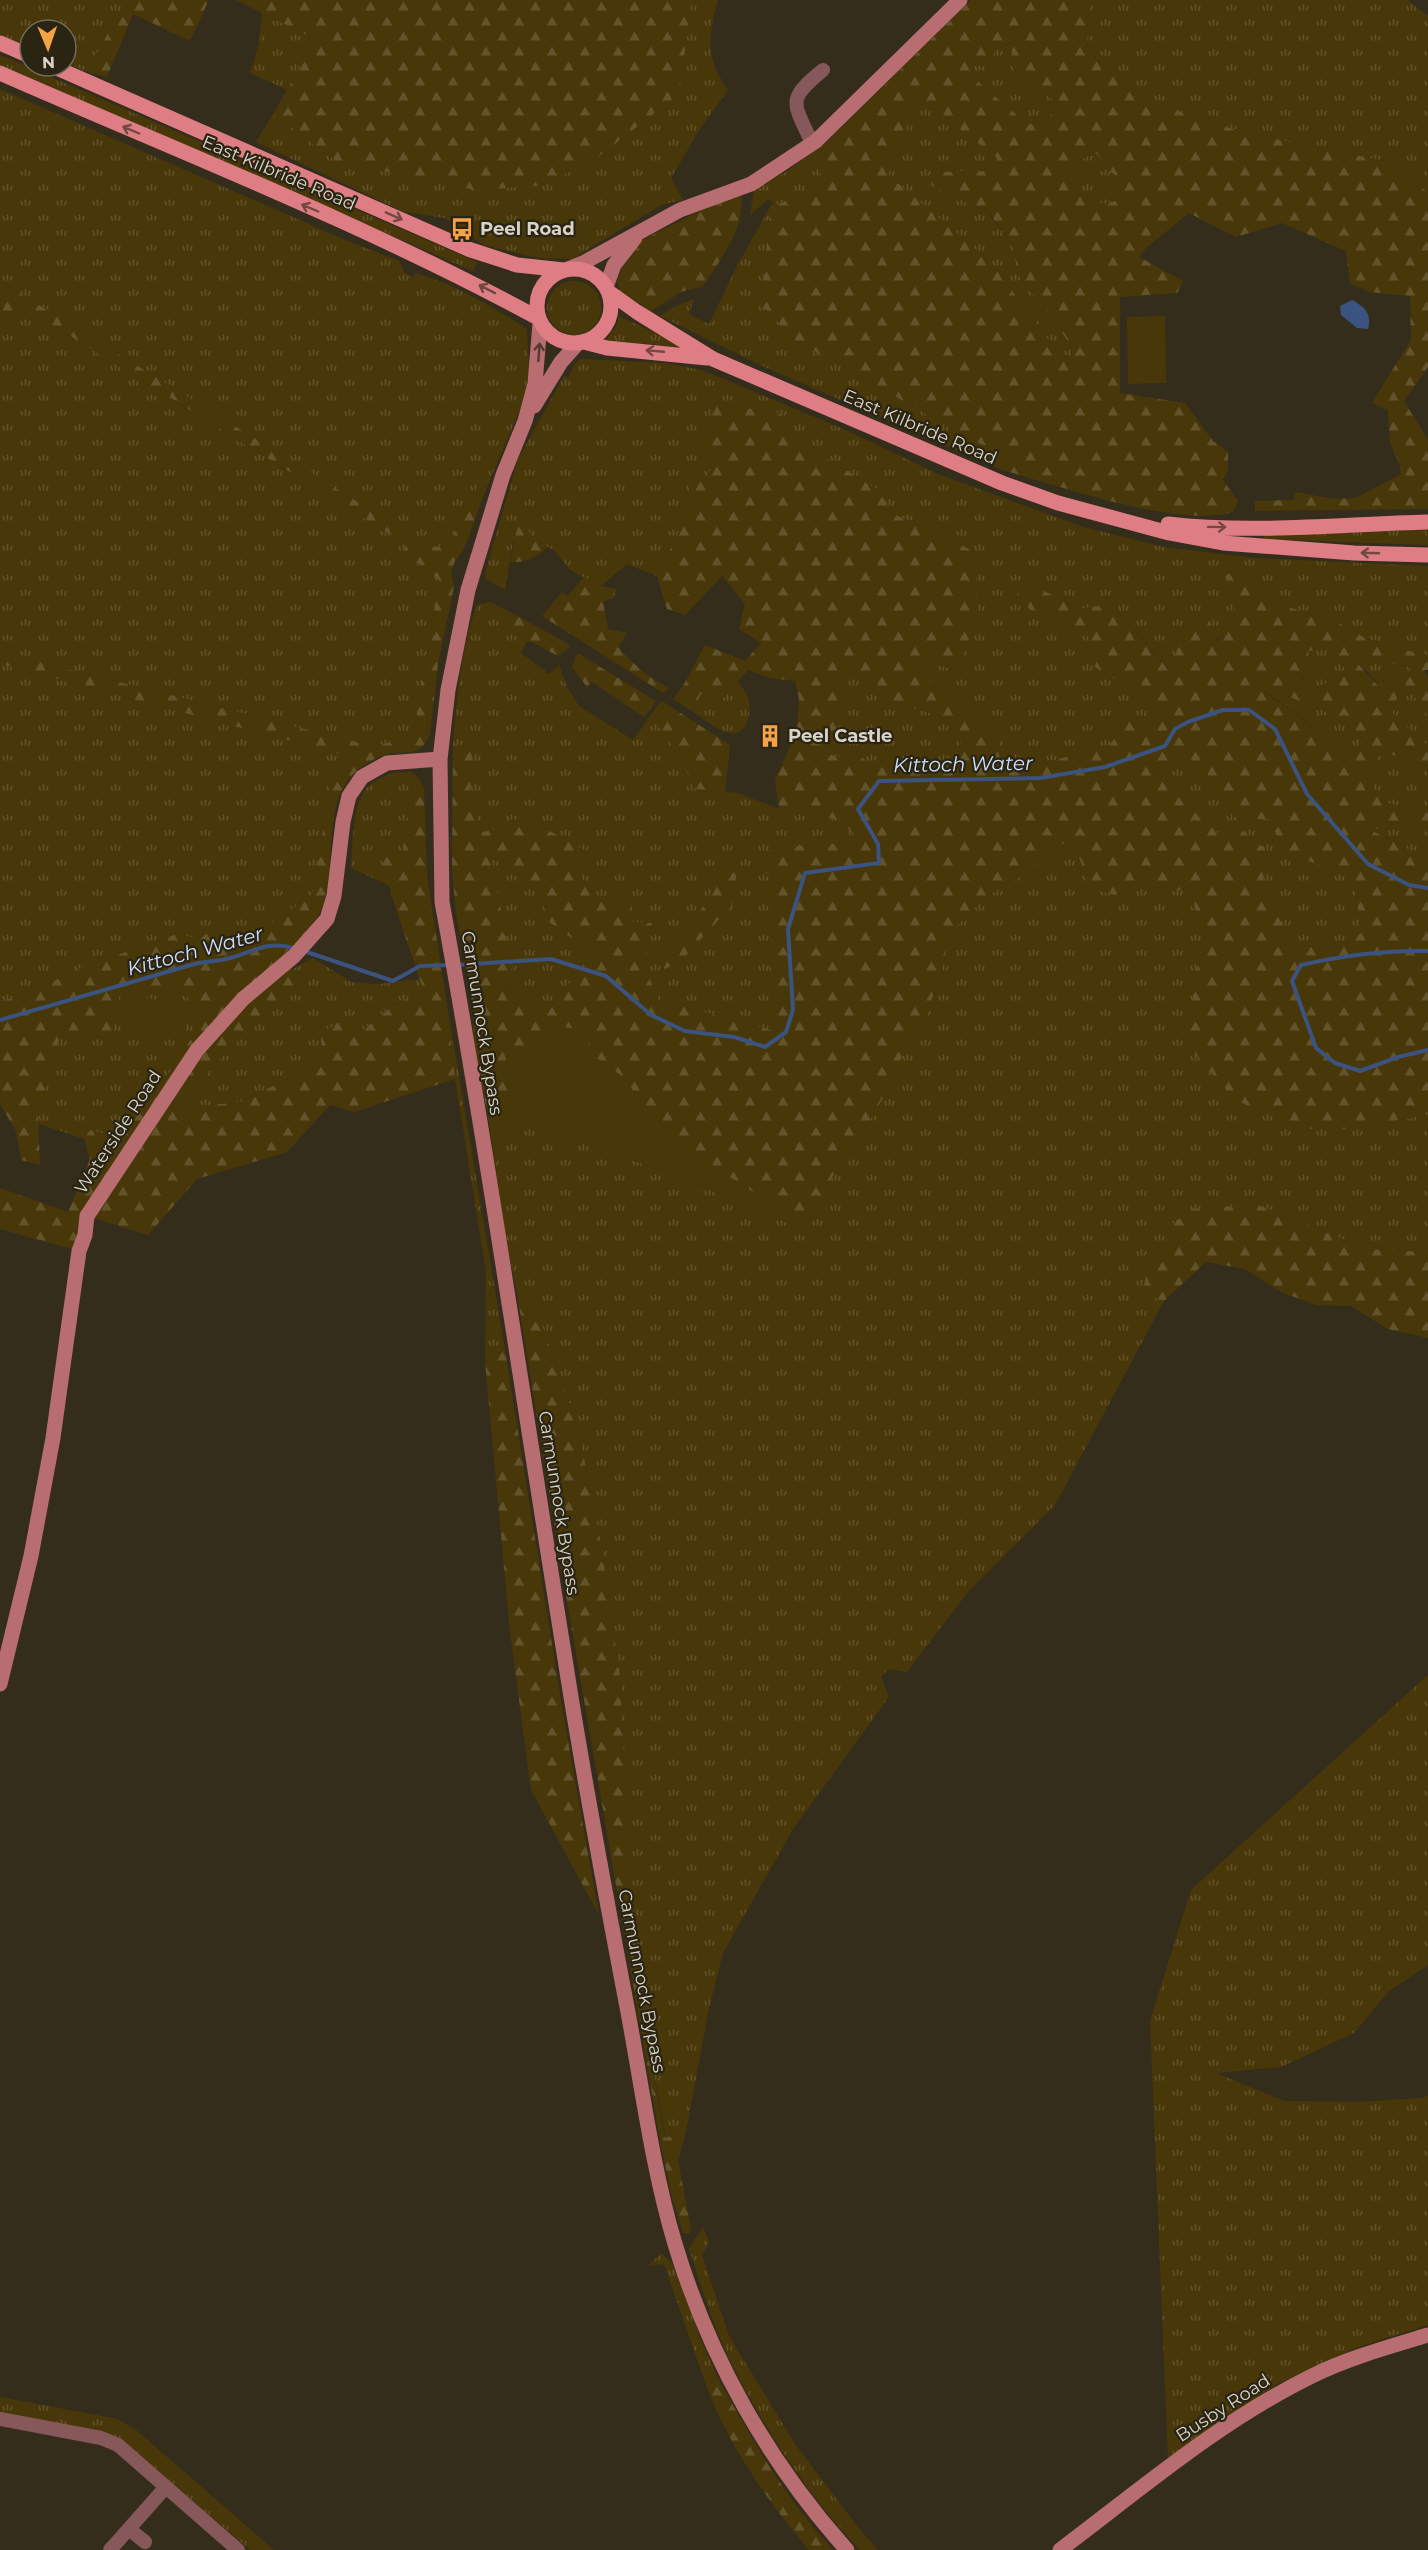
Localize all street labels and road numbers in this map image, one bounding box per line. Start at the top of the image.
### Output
street label: East Kilbride Road [199,131,359,215]
street label: East Kilbride Road [840,385,1000,469]
street label: Carmunnock Bypass [457,929,507,1117]
street label: Waterside Road [70,1066,166,1198]
street label: Carmunnock Bypass [534,1409,584,1597]
street label: Carmunnock Bypass [613,1887,671,2075]
street label: Busby Road [1172,2369,1274,2447]

